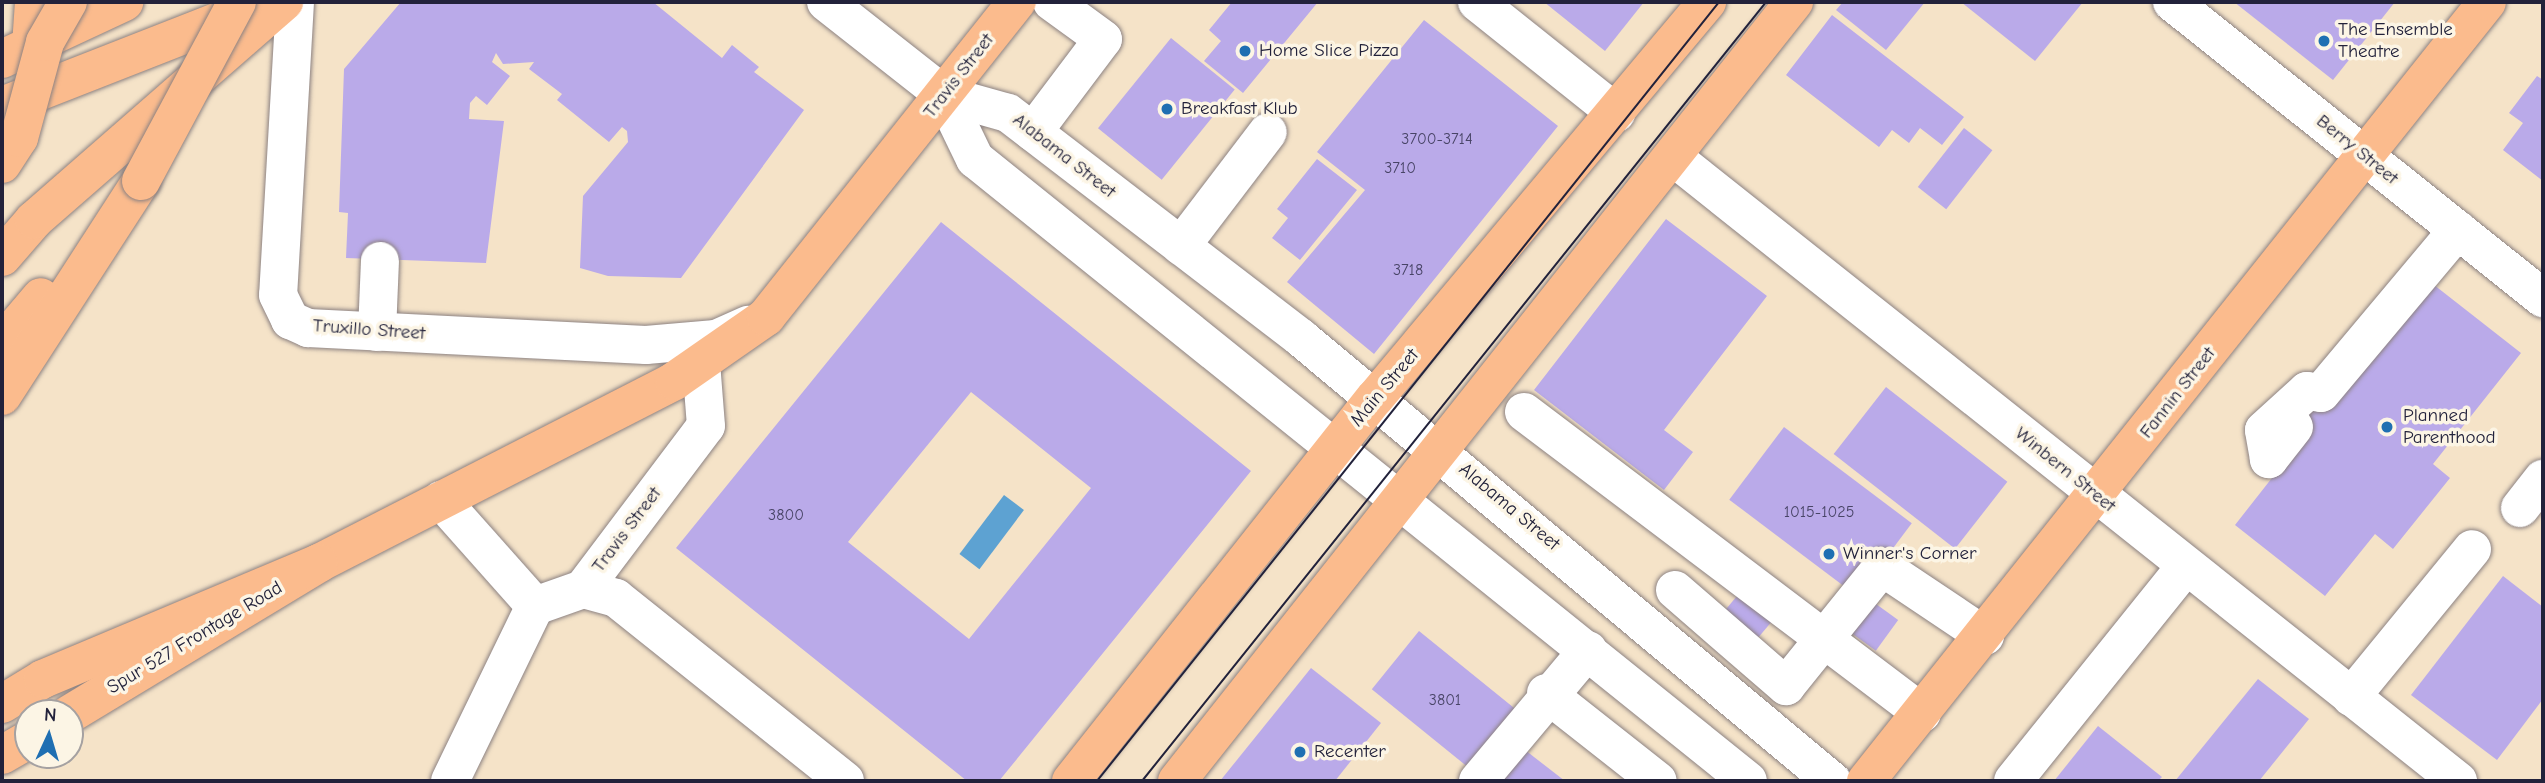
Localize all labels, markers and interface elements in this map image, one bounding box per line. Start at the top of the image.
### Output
place label: The Ensemble Theatre [2338,19,2453,63]
street label: Travis Street [919,29,999,123]
marker: The Ensemble Theatre [2316,33,2332,49]
place label: Home Slice Pizza [1259,40,1399,62]
marker: Home Slice Pizza [1237,43,1253,59]
place label: Breakfast Klub [1181,98,1298,120]
marker: Breakfast Klub [1159,101,1175,117]
street label: Alabama Street [1008,109,1120,203]
street label: Berry Street [2311,110,2403,190]
house number: 3700-3714 [1401,129,1473,149]
house number: 3710 [1384,158,1416,178]
house number: 3718 [1393,260,1423,280]
street label: Truxillo Street [312,315,426,345]
street label: Fannin Street [2135,343,2221,443]
street label: Main Street [1346,344,1424,432]
place label: Planned Parenthood [2403,405,2496,449]
marker: Planned Parenthood [2377,417,2397,437]
street label: Winbern Street [2010,422,2120,518]
street label: Alabama Street [1454,458,1564,556]
street label: Travis Street [588,483,666,577]
house number: 1015-1025 [1784,502,1854,522]
house number: 3800 [768,505,804,525]
place label: Winner's Corner [1843,543,1977,565]
marker: Winner's Corner [1821,546,1837,562]
street label: Spur 527 Frontage Road [103,577,287,699]
house number: 3801 [1429,690,1461,710]
north arrow [14,699,84,769]
text: N [43,704,57,726]
place label: Recenter [1314,741,1386,763]
marker: Recenter [1292,744,1308,760]

